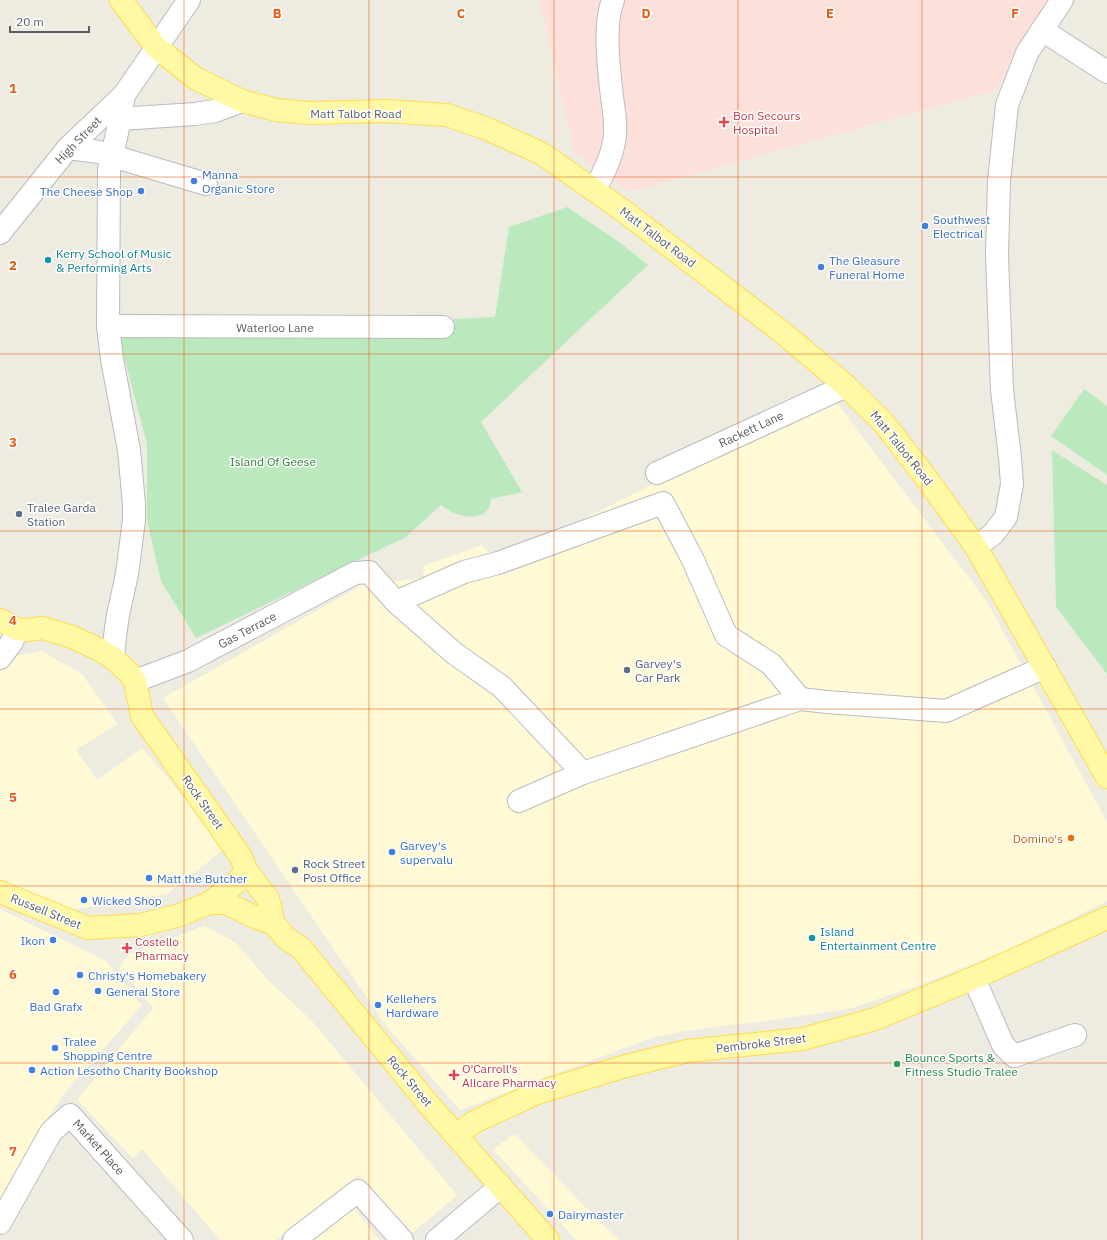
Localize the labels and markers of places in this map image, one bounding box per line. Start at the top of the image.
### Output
place label: Bon Secours Hospital [733,108,801,137]
marker: Bon Secours Hospital [718,116,730,128]
place label: Manna Organic Store [202,167,275,196]
marker: Manna Organic Store [189,176,199,186]
place label: The Cheese Shop [40,184,133,199]
marker: The Cheese Shop [136,186,146,196]
place label: Southwest Electrical [933,212,990,241]
marker: Southwest Electrical [920,221,930,231]
place label: Kerry School of Music & Performing Arts [56,246,172,275]
place label: The Gleasure Funeral Home [829,253,905,282]
marker: Kerry School of Music & Performing Arts [43,255,53,265]
marker: The Gleasure Funeral Home [816,262,826,272]
place label: Tralee Garda Station [27,500,96,529]
marker: Tralee Garda Station [14,509,24,519]
place label: Garvey's Car Park [635,656,682,685]
marker: Garvey's Car Park [622,665,632,675]
place label: Domino's [1013,831,1063,846]
marker: Domino's [1066,833,1076,843]
place label: Garvey's supervalu [400,838,453,867]
marker: Garvey's supervalu [387,847,397,857]
place label: Rock Street Post Office [303,856,365,885]
marker: Rock Street Post Office [290,865,300,875]
place label: Matt the Butcher [157,871,248,886]
marker: Matt the Butcher [144,873,154,883]
place label: Wicked Shop [92,893,162,908]
marker: Wicked Shop [79,895,89,905]
place label: Island Entertainment Centre [820,924,937,953]
place label: Ikon [21,933,45,948]
marker: Island Entertainment Centre [807,933,817,943]
place label: Costello Pharmacy [135,934,189,963]
marker: Ikon [48,935,58,945]
marker: Costello Pharmacy [122,943,132,953]
place label: Christy's Homebakery [88,968,206,983]
marker: Christy's Homebakery [75,970,85,980]
place label: General Store [106,984,180,999]
marker: General Store [93,986,103,996]
marker: Bad Grafx [51,987,61,997]
place label: Kellehers Hardware [386,991,439,1020]
place label: Bad Grafx [29,999,83,1014]
marker: Kellehers Hardware [373,1000,383,1010]
place label: Tralee Shopping Centre [63,1034,153,1063]
marker: Tralee Shopping Centre [50,1043,60,1053]
place label: Bounce Sports & Fitness Studio Tralee [905,1050,1018,1079]
marker: Bounce Sports & Fitness Studio Tralee [892,1059,902,1069]
place label: O'Carroll's Allcare Pharmacy [462,1061,556,1090]
place label: Action Lesotho Charity Bookshop [40,1063,218,1078]
marker: Action Lesotho Charity Bookshop [27,1065,37,1075]
marker: O'Carroll's Allcare Pharmacy [449,1070,459,1080]
place label: Dairymaster [558,1207,624,1222]
marker: Dairymaster [545,1209,555,1219]

